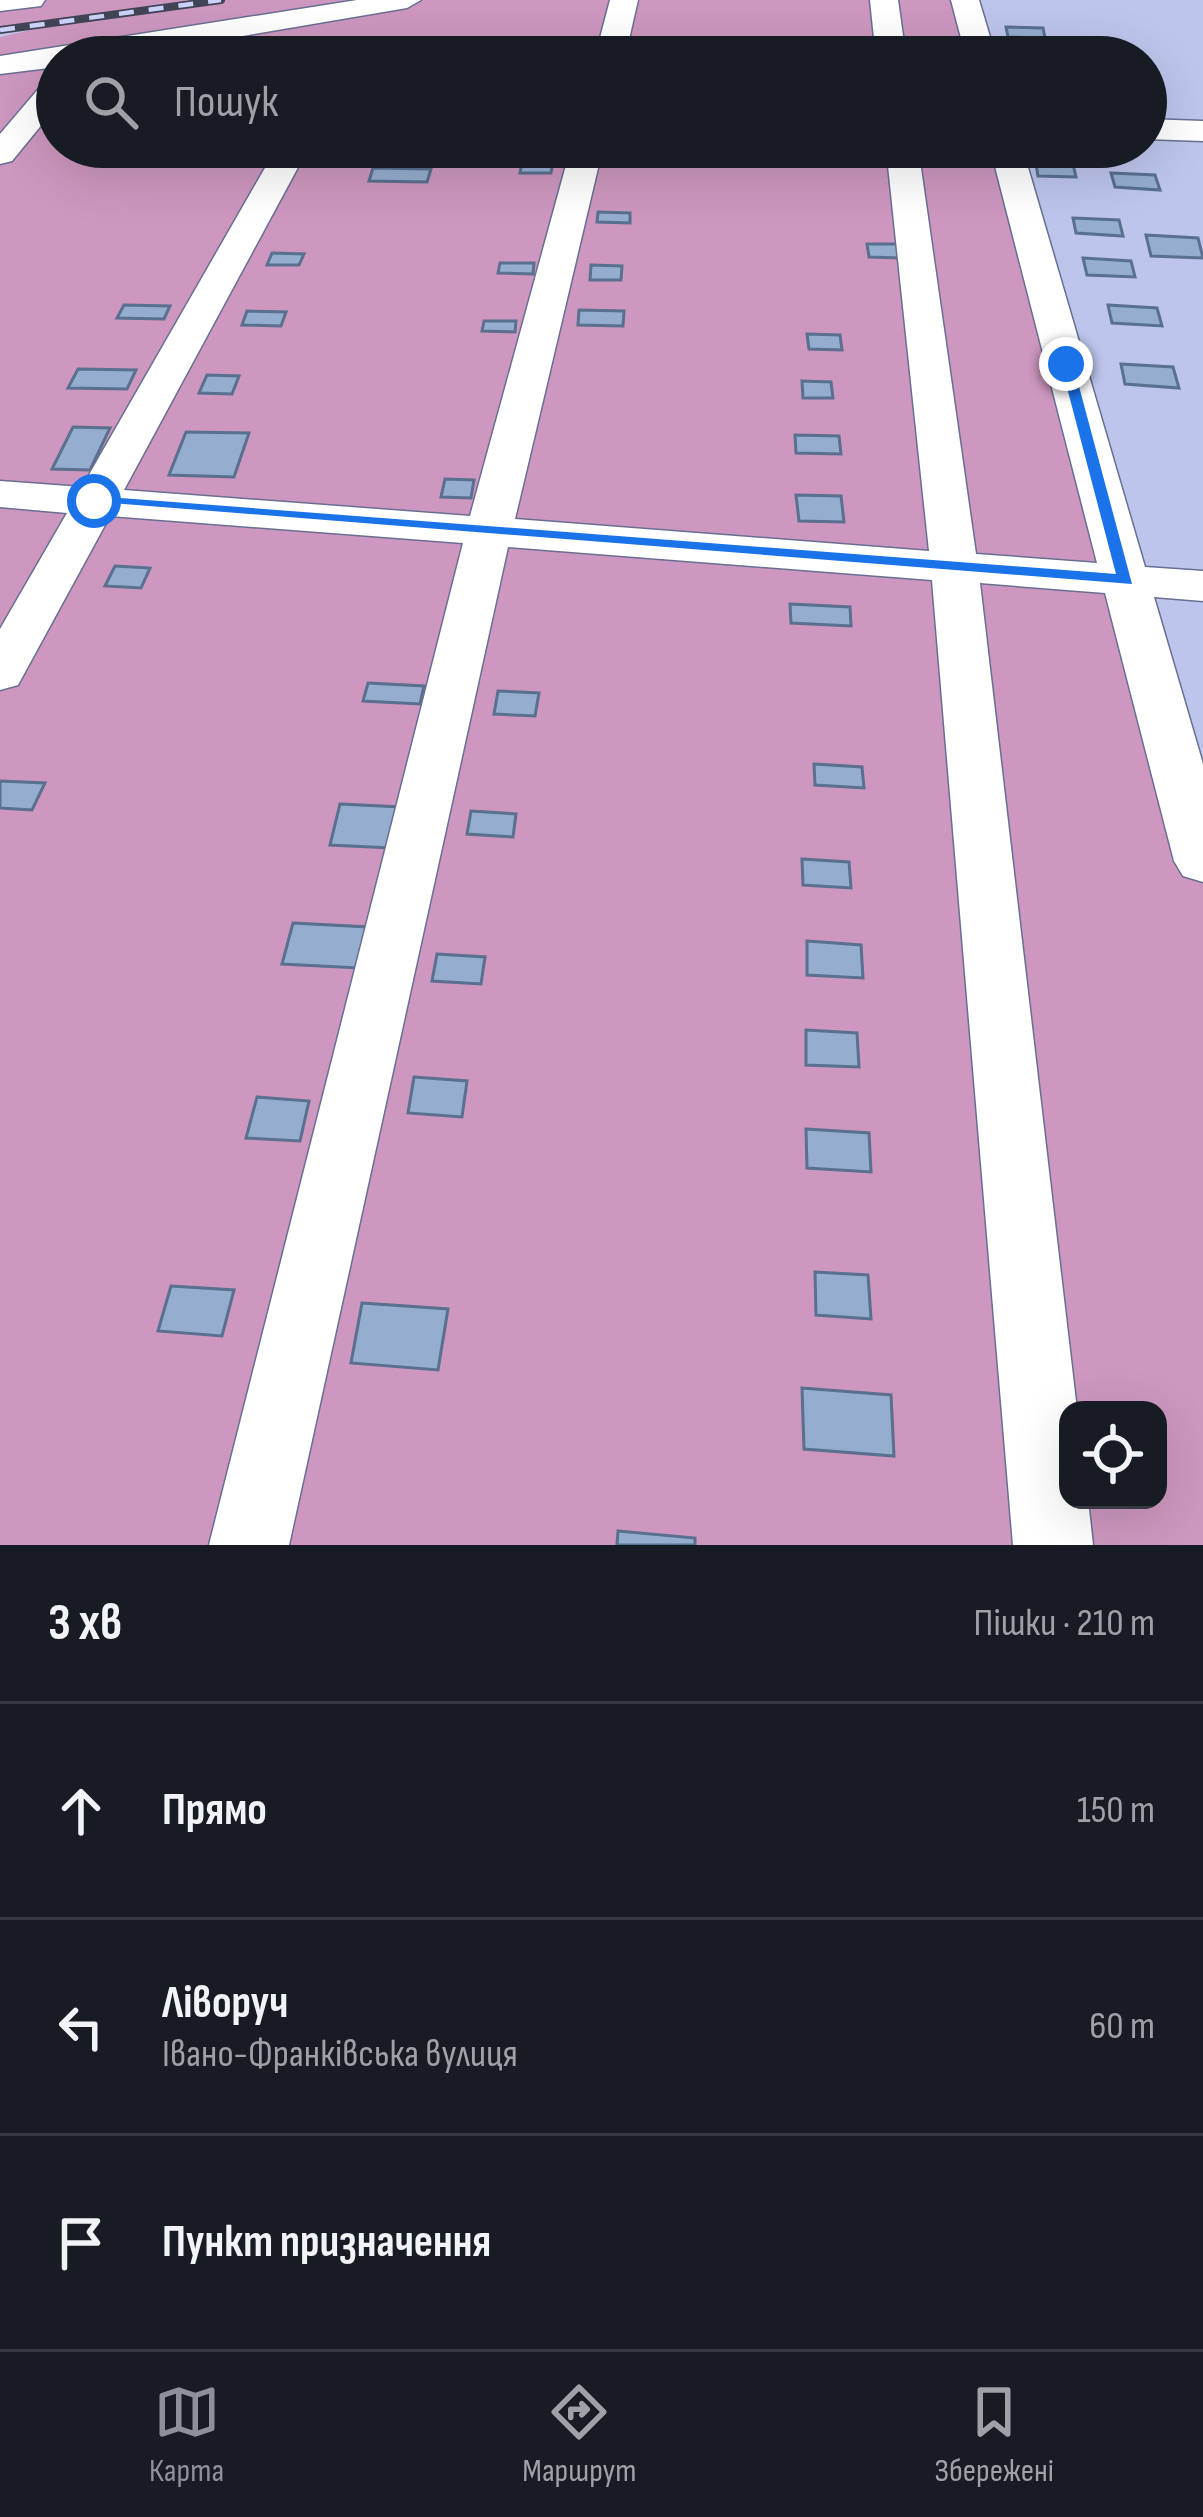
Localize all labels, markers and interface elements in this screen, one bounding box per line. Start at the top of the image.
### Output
search box [36,36,1167,168]
icon: search [78,69,144,135]
text: Пошук [174,75,278,130]
route end [1039,337,1093,391]
route start [67,474,121,528]
map controls [1059,1401,1167,1509]
button: locate [1059,1401,1167,1509]
text: 3 хв [48,1593,122,1654]
text: Пішки · 210 m [974,1600,1155,1647]
icon: ahead [48,1778,114,1844]
text: Прямо [162,1783,267,1838]
text: 150 m [1077,1787,1155,1834]
text: Ліворуч [162,1976,288,2031]
icon: left [48,1994,114,2060]
text: 60 m [1089,2003,1155,2050]
text: Івано-Франківська вулиця [162,2031,518,2078]
icon: arrive [48,2210,114,2276]
text: Пункт призначення [162,2215,491,2270]
tab: Карта [149,2379,224,2491]
tab: Маршрут [522,2379,636,2491]
tab: Збережені [935,2379,1054,2491]

